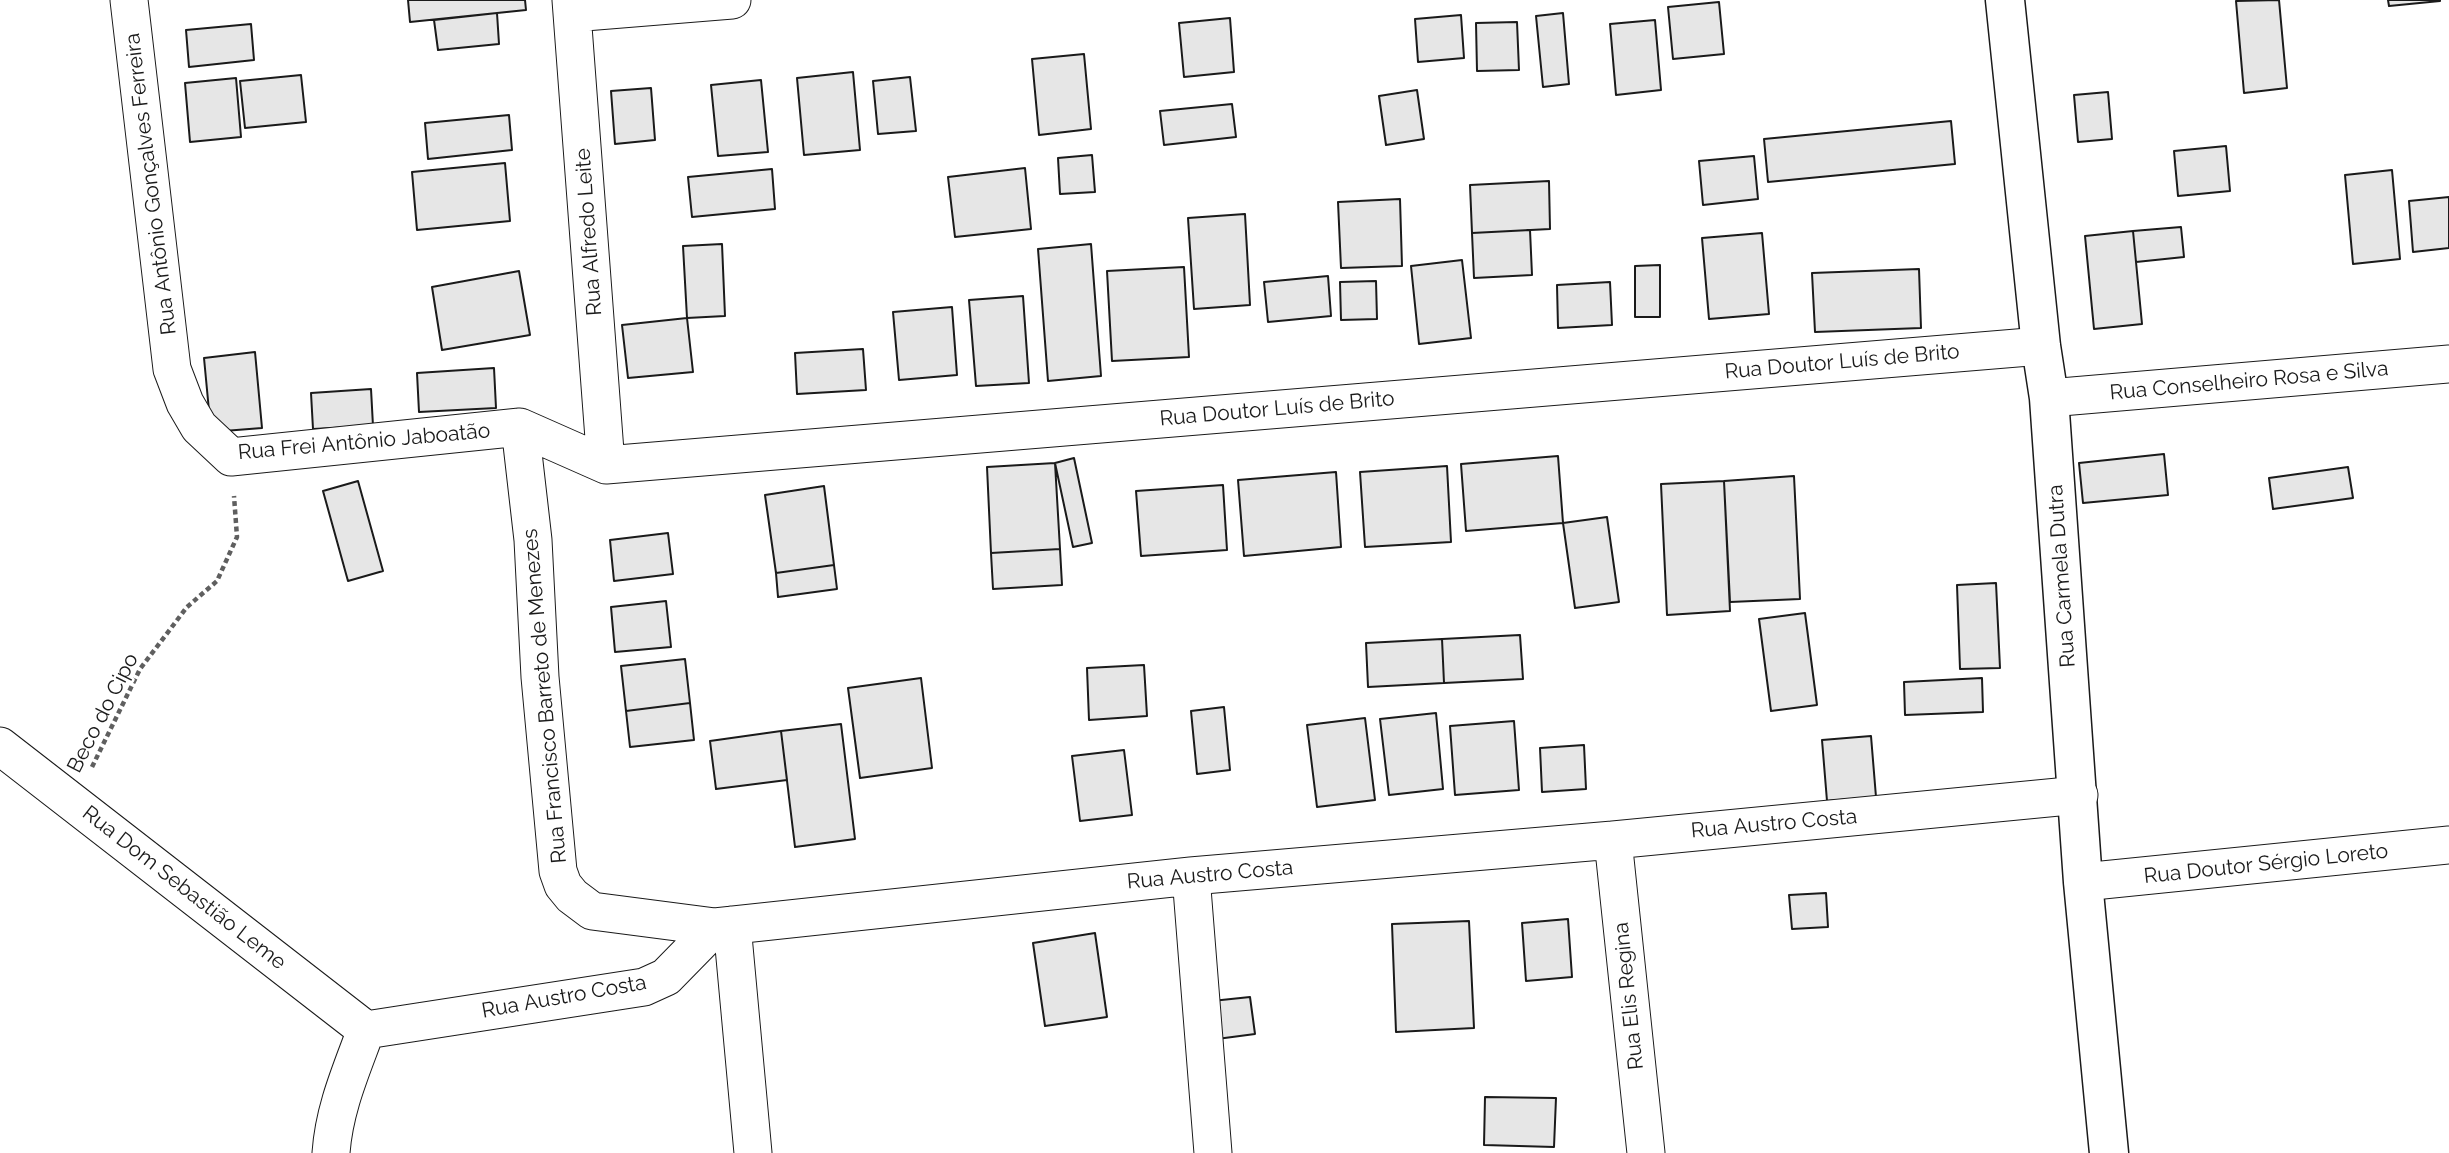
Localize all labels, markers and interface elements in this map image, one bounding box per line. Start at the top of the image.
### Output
street label: Rua Antônio Gonçalves Ferreira [120,32,182,336]
street label: Rua Alfredo Leite [571,147,607,317]
street label: Rua Doutor Luís de Brito [1724,339,1960,385]
street label: Rua Conselheiro Rosa e Silva [2109,356,2389,406]
street label: Rua Doutor Luís de Brito [1159,386,1395,432]
street label: Rua Frei Antônio Jaboatão [237,418,491,466]
street label: Rua Carmela Dutra [2043,484,2081,668]
street label: Rua Francisco Barreto de Menezes [518,528,572,864]
street label: Beco do Cipo [62,649,144,777]
street label: Rua Dom Sebastião Leme [77,801,291,975]
street label: Rua Austro Costa [1690,804,1858,844]
street label: Rua Doutor Sérgio Loreto [2143,839,2389,889]
street label: Rua Austro Costa [1126,855,1294,895]
street label: Rua Elis Regina [1609,921,1649,1071]
street label: Rua Austro Costa [480,970,648,1024]

